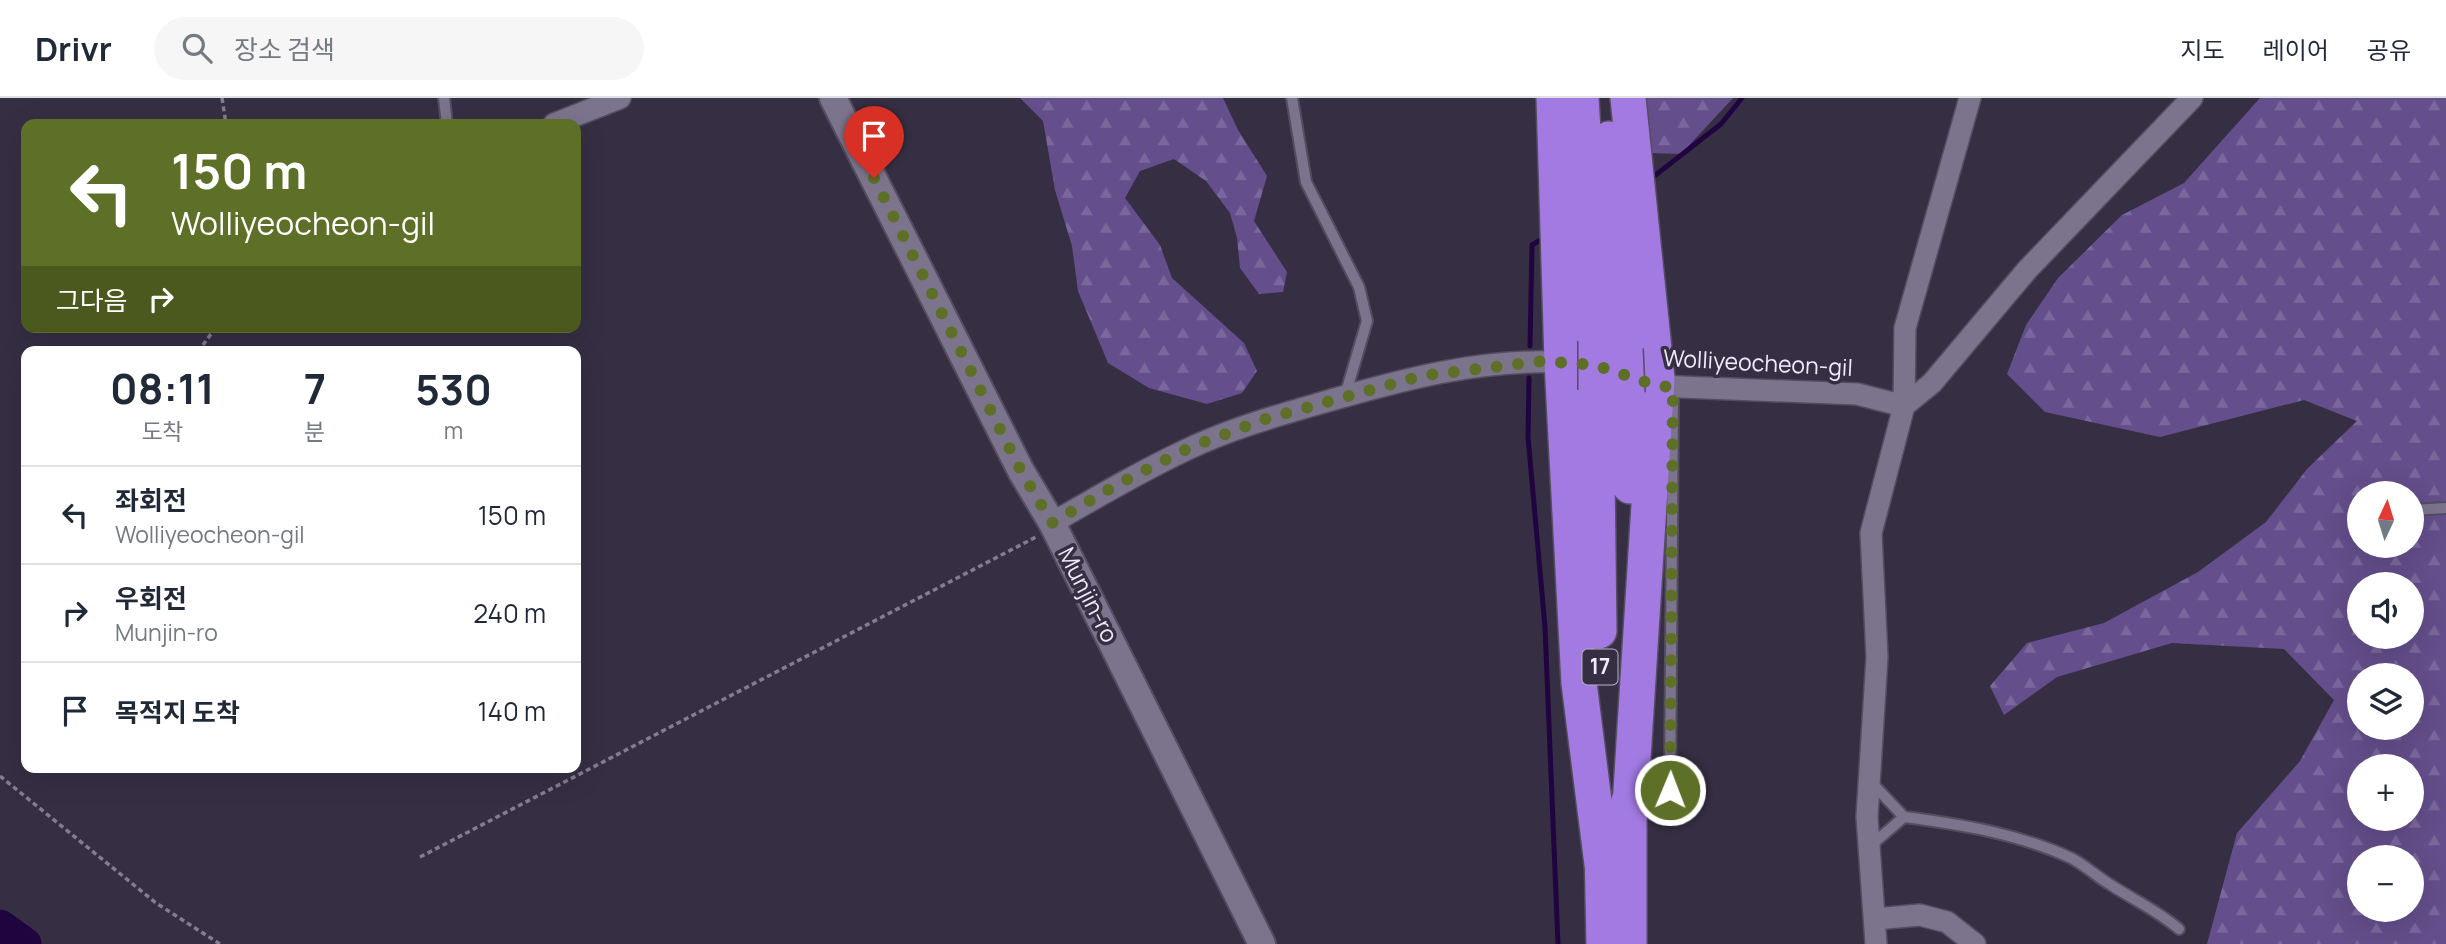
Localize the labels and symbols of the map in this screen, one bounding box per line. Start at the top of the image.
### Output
pin [844,106,904,178]
street label: Wolliyeocheon-gil [1662,341,1854,383]
north arrow [2347,481,2424,558]
street label: Munjin-ro [1051,541,1126,648]
road number: 17 [1582,650,1618,684]
position arrow [1633,753,1707,827]

